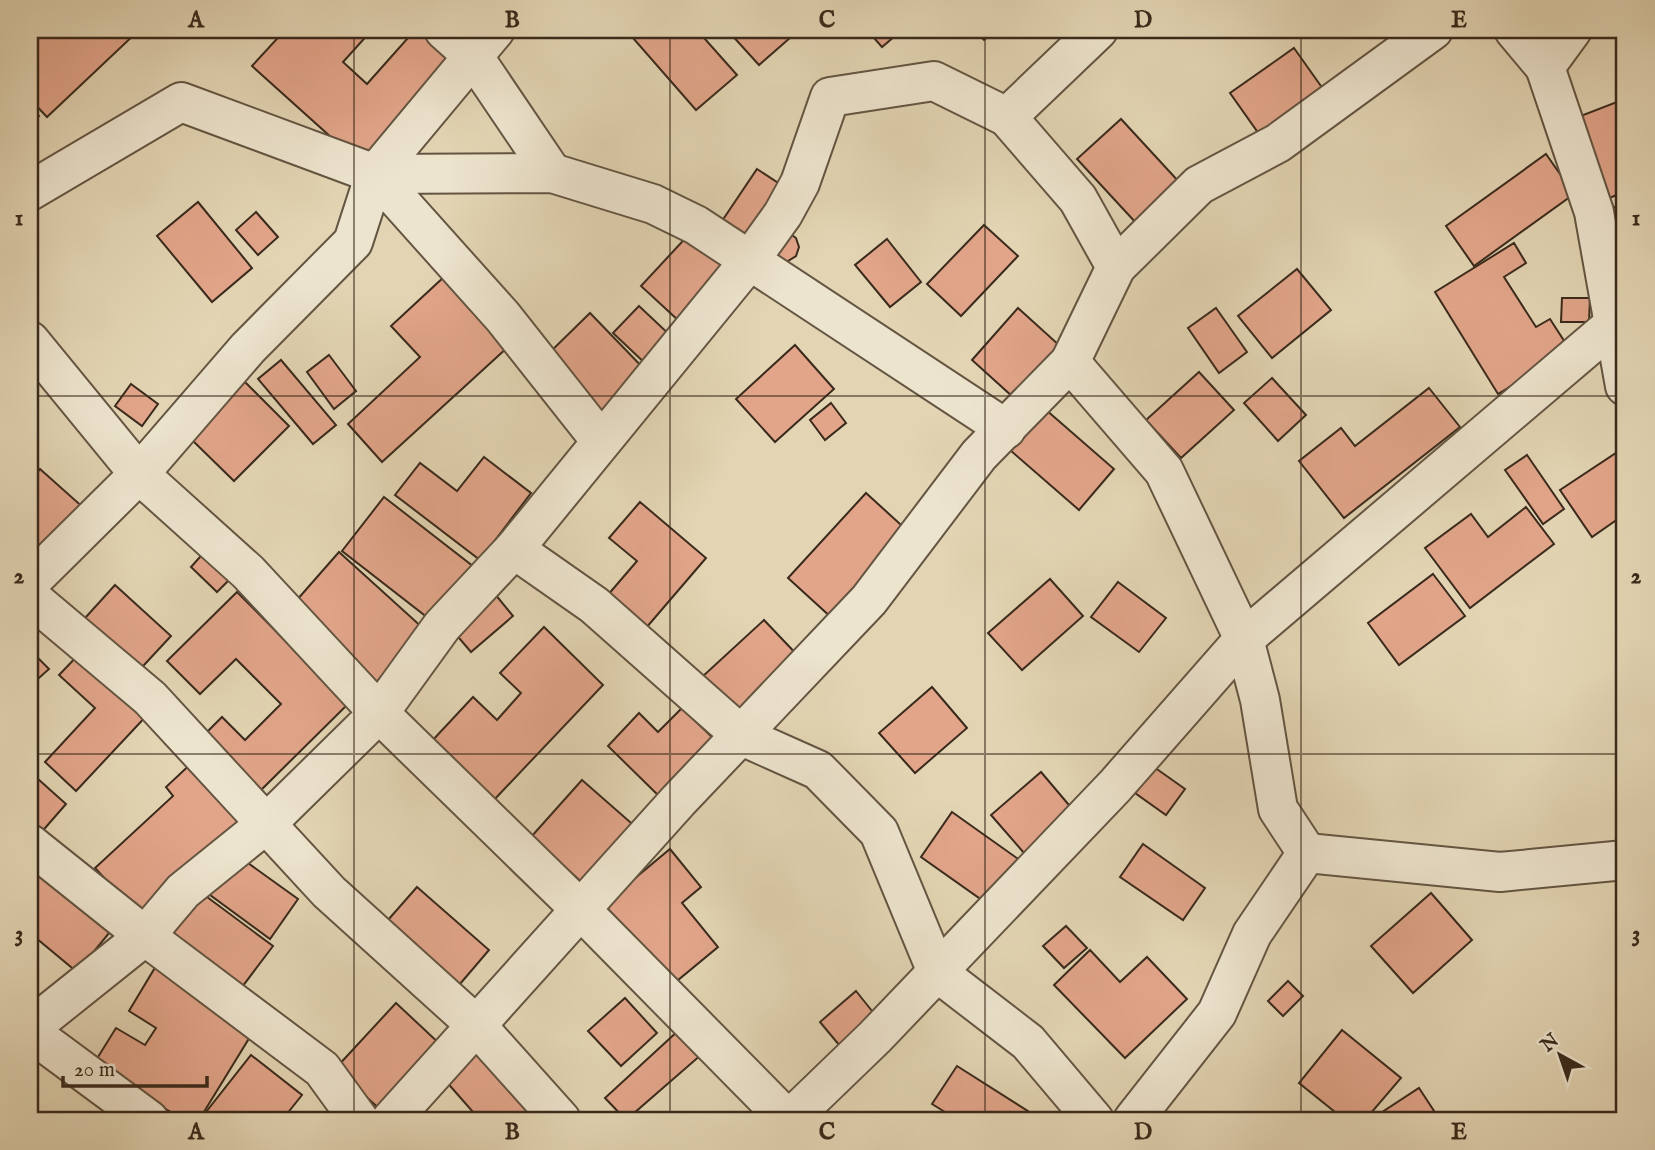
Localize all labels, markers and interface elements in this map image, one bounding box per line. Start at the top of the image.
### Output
text: A [187,6,205,35]
text: B [504,6,520,35]
text: C [819,6,836,35]
text: D [1134,6,1152,35]
text: E [1451,6,1467,35]
text: 1 [15,204,23,233]
text: 1 [1632,204,1640,233]
text: 2 [14,562,25,591]
text: 2 [1631,562,1642,591]
text: 3 [15,920,23,949]
text: 3 [1632,920,1640,949]
north arrow [1526,1020,1596,1090]
text: N [1536,1029,1565,1059]
scale bar [63,1045,206,1089]
text: 20 m [74,1057,115,1084]
text: A [187,1118,205,1147]
text: B [504,1118,520,1147]
text: C [819,1118,836,1147]
text: D [1134,1118,1152,1147]
text: E [1451,1118,1467,1147]

